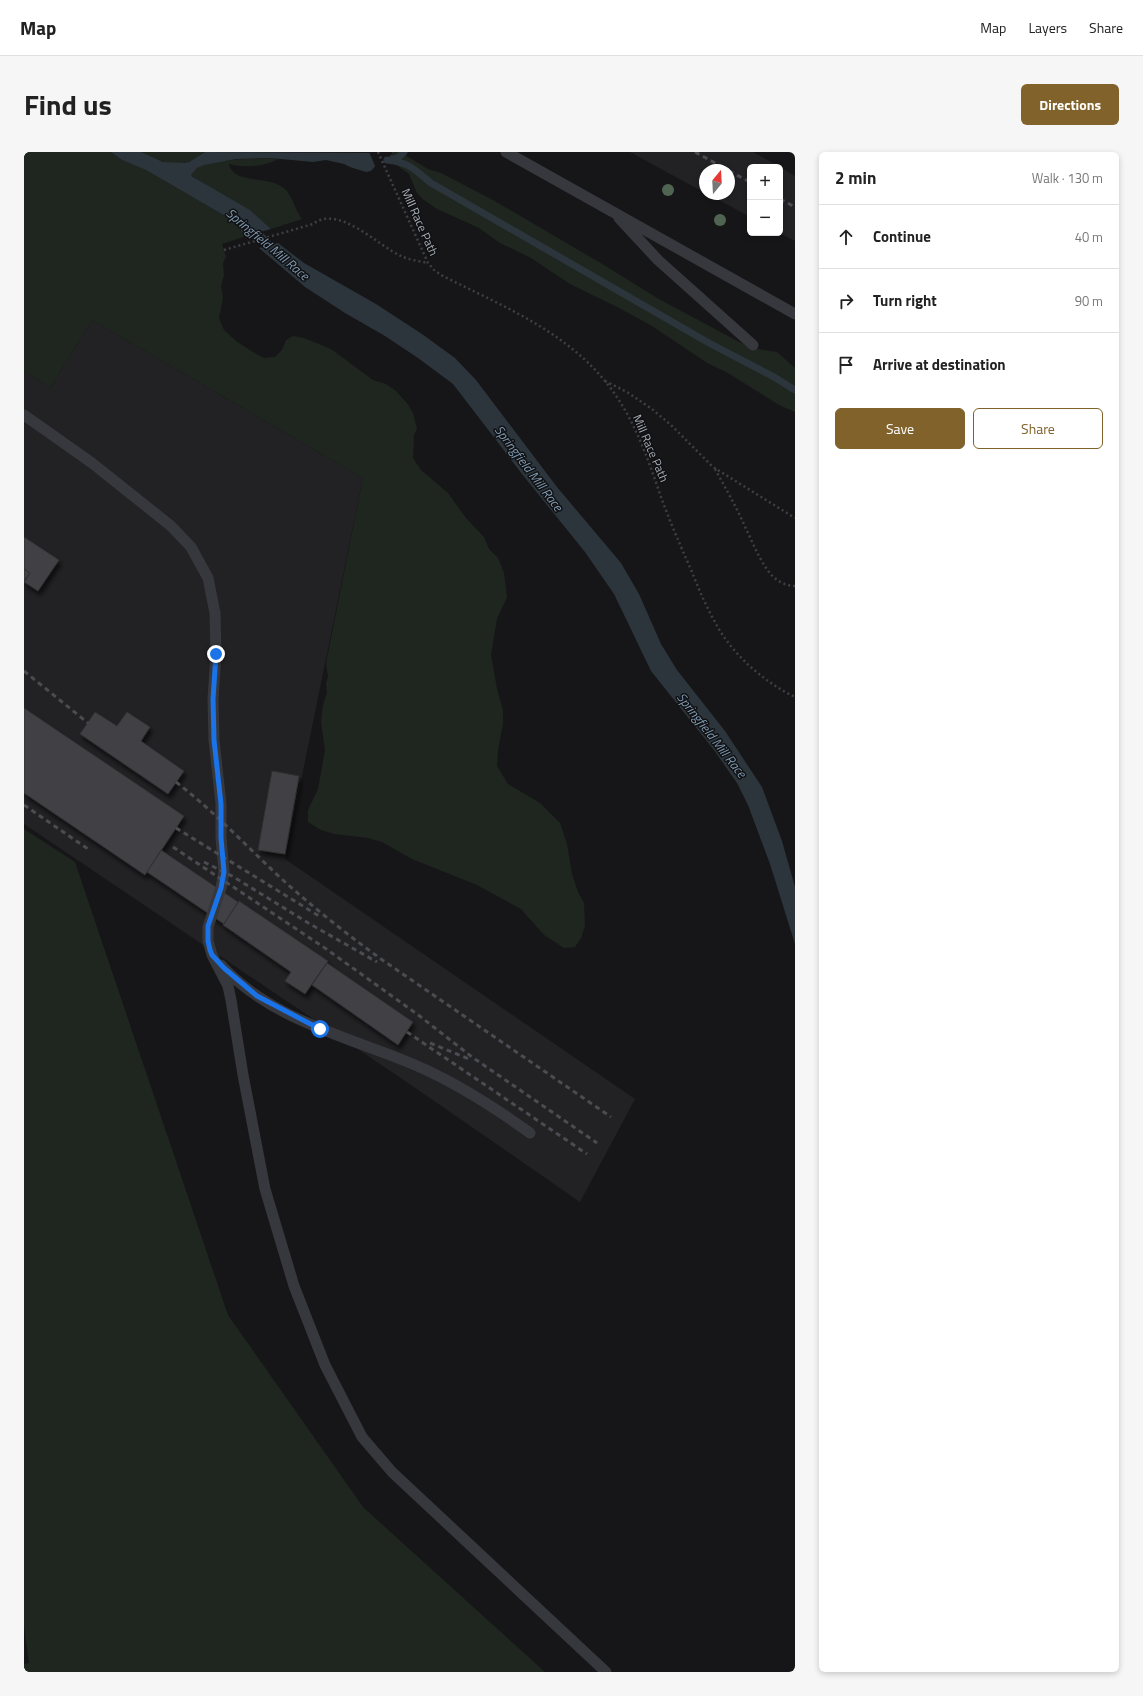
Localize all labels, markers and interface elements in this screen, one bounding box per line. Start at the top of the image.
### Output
text: Map [20,13,56,42]
text: Map [980,17,1006,38]
text: Layers [1028,17,1067,38]
text: Share [1089,17,1123,38]
text: Find us [24,83,112,126]
button: Directions [1021,84,1119,125]
north arrow [699,164,735,200]
map controls [747,164,783,236]
button: + [747,164,783,200]
text: 2 min [835,165,876,191]
text: Walk · 130 m [1032,168,1103,188]
street label: Mill Race Path [397,185,443,259]
button: − [747,200,783,236]
water label: Springfield Mill Race [222,203,315,286]
text: Continue [873,225,931,248]
icon: ahead [835,226,857,248]
text: 40 m [1075,227,1103,247]
text: Turn right [873,289,937,312]
icon: right [835,290,857,312]
text: 90 m [1075,291,1103,311]
text: Arrive at destination [873,353,1006,376]
icon: arrive [835,354,857,376]
button: Save [835,408,965,449]
button: Share [973,408,1103,449]
street label: Mill Race Path [628,411,674,485]
water label: Springfield Mill Race [490,421,569,516]
route end [207,645,225,663]
water label: Springfield Mill Race [672,688,752,783]
route start [311,1020,329,1038]

